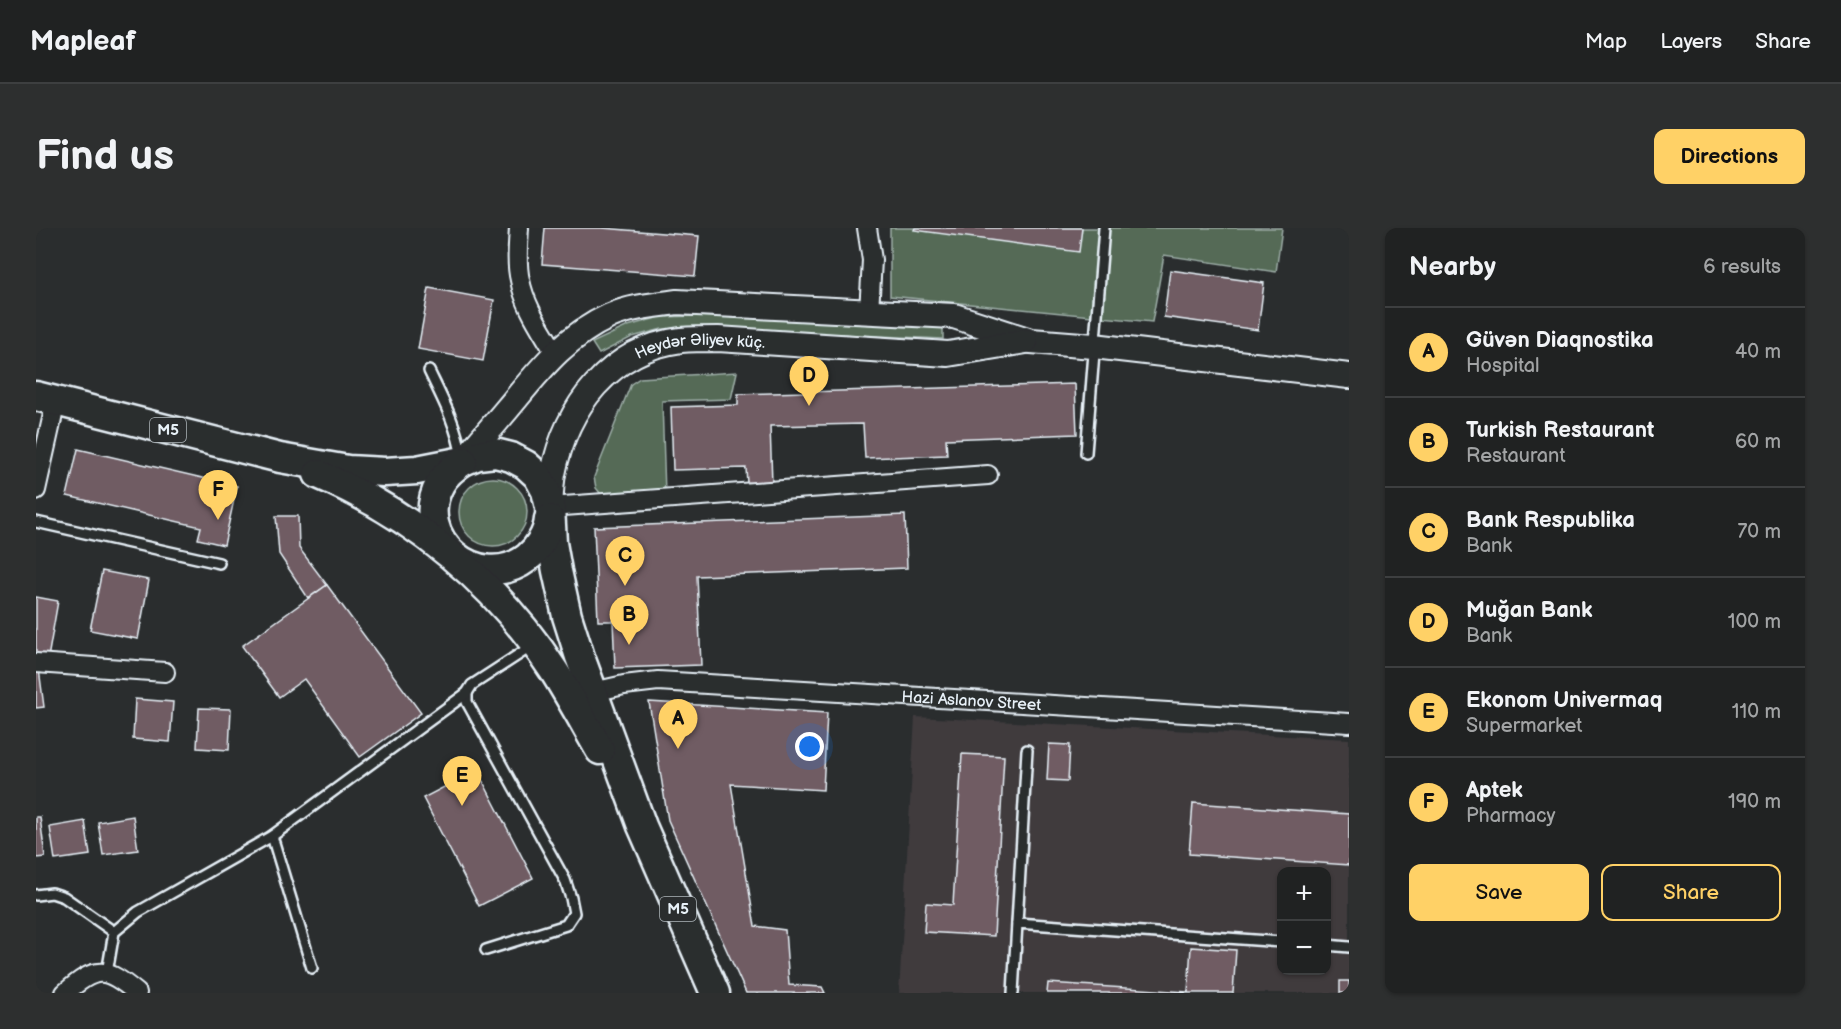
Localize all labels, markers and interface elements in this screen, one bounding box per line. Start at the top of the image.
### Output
text: Mapleaf [30,25,136,58]
text: Map [1585,29,1627,54]
text: Layers [1660,29,1722,54]
text: Share [1755,29,1811,54]
button: Directions [1654,129,1805,184]
text: Find us [36,131,174,182]
text: Nearby [1409,252,1496,283]
text: 6 results [1703,255,1781,279]
text: Güvən Diaqnostika [1466,327,1654,354]
street label: Heydər Əliyev küç. [632,331,766,364]
text: A [1422,340,1435,364]
text: 40 m [1735,340,1781,364]
text: Hospital [1466,354,1539,378]
pin: D [790,356,828,406]
text: Turkish Restaurant [1466,417,1654,444]
road number: M5 [150,418,186,442]
text: B [1421,430,1436,454]
text: 60 m [1735,430,1781,454]
text: Restaurant [1466,444,1566,468]
pin: F [198,470,237,520]
text: Bank Respublika [1466,507,1635,534]
text: C [1421,520,1436,544]
text: 70 m [1737,520,1781,544]
text: Bank [1466,534,1512,558]
pin: C [606,536,644,586]
pin: B [610,596,648,645]
text: Muğan Bank [1466,597,1593,624]
text: D [1422,610,1435,634]
text: 100 m [1728,610,1781,634]
text: Bank [1466,624,1512,648]
text: Ekonom Univermaq [1466,687,1662,714]
street label: Hazi Aslanov Street [901,688,1042,715]
pin: A [658,700,698,749]
text: E [1422,700,1435,724]
text: 110 m [1732,700,1781,724]
text: Supermarket [1466,714,1582,738]
your location [795,732,824,761]
pin: E [442,756,482,806]
text: Aptek [1466,777,1523,804]
text: F [1422,790,1435,814]
text: 190 m [1728,790,1781,814]
text: Pharmacy [1466,804,1556,828]
button: Save [1409,864,1589,921]
button: Share [1601,864,1781,921]
map controls [1277,867,1331,975]
button: + [1277,867,1331,921]
road number: M5 [660,897,696,921]
button: − [1277,921,1331,975]

